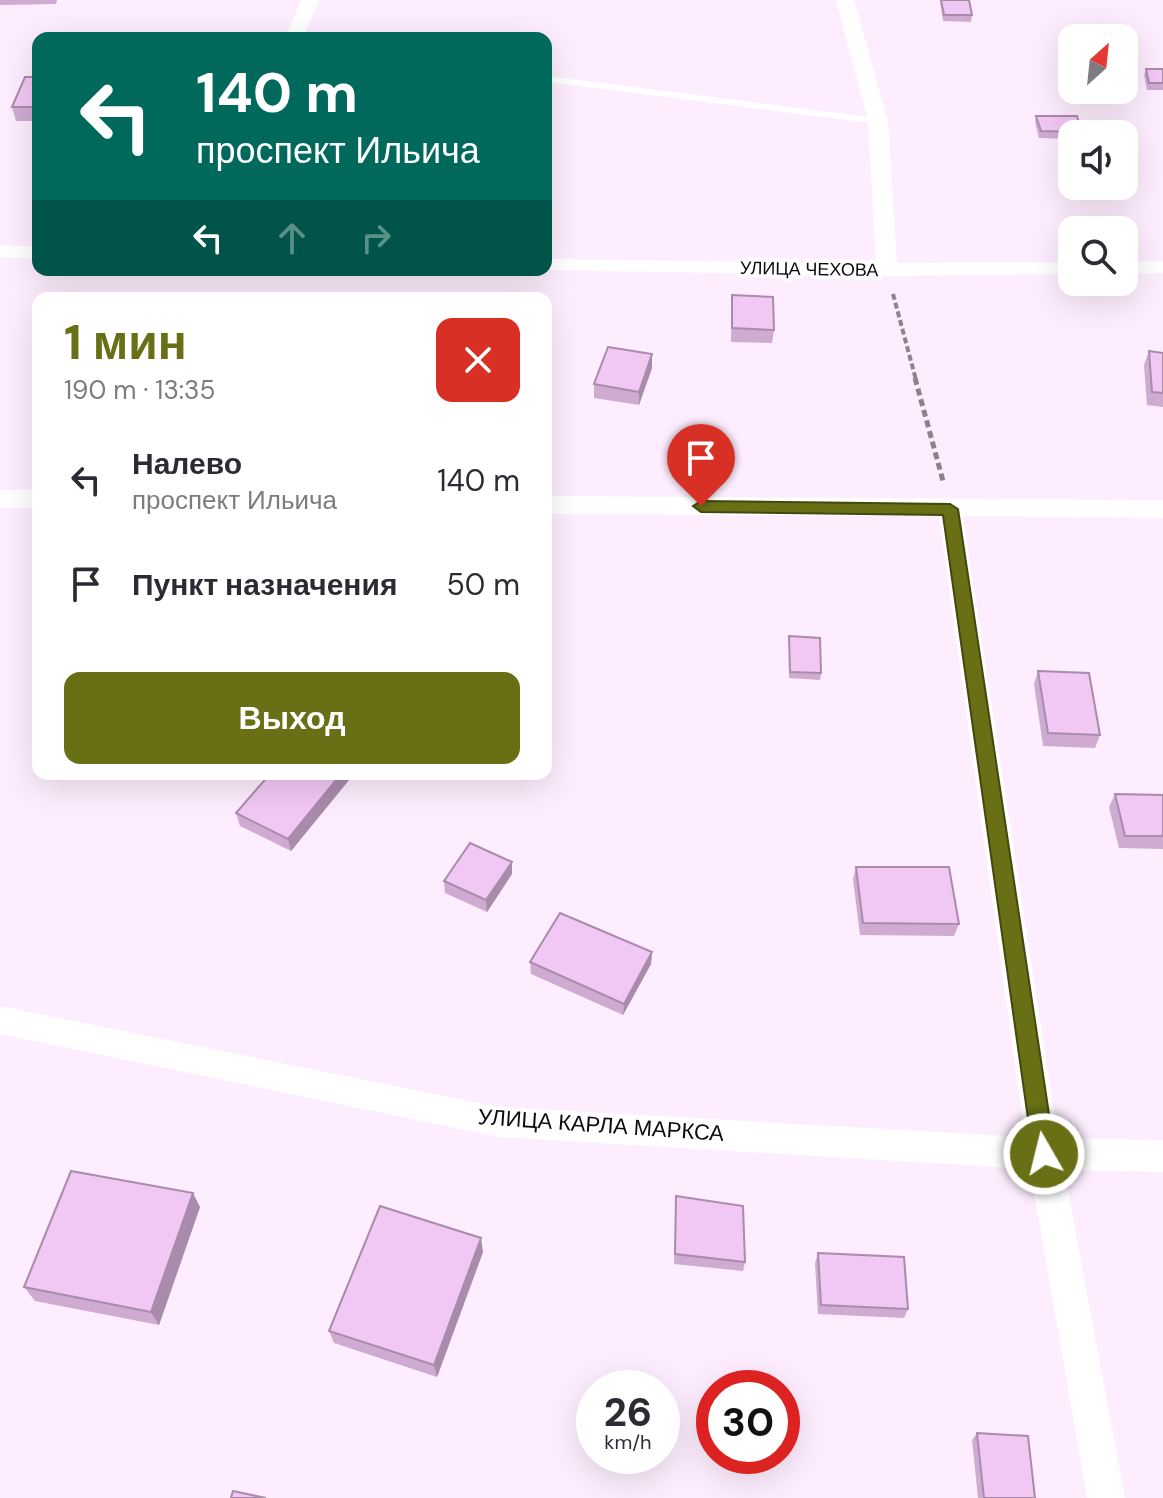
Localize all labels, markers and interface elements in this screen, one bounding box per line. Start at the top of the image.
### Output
north arrow [1058,24,1138,104]
map controls [1058,24,1138,296]
text: 140 m [196,56,358,129]
icon: left [64,64,168,168]
button: sound [1058,120,1138,200]
text: проспект Ильича [196,127,480,174]
icon: left [186,216,230,260]
icon: ahead [270,216,314,260]
icon: right [354,216,398,260]
button: search [1058,216,1138,296]
street label: УЛИЦА ЧЕХОВА [740,256,878,282]
text: 1 мин [64,311,187,374]
button: close [436,318,520,402]
text: 190 m · 13:35 [64,373,215,407]
pin [667,424,735,506]
icon: arrive [679,436,723,480]
text: Налево [132,444,242,483]
icon: left [64,458,108,502]
text: 140 m [437,461,520,500]
text: проспект Ильича [132,483,337,517]
icon: arrive [64,562,108,606]
text: Пункт назначения [132,565,397,604]
text: 50 m [446,565,520,604]
button: Выход [64,672,520,764]
street label: УЛИЦА КАРЛА МАРКСА [477,1102,725,1148]
position arrow [1002,1112,1086,1196]
speed limit sign: 30 [696,1370,800,1474]
text: 26 [604,1386,652,1438]
text: km/h [604,1429,652,1455]

